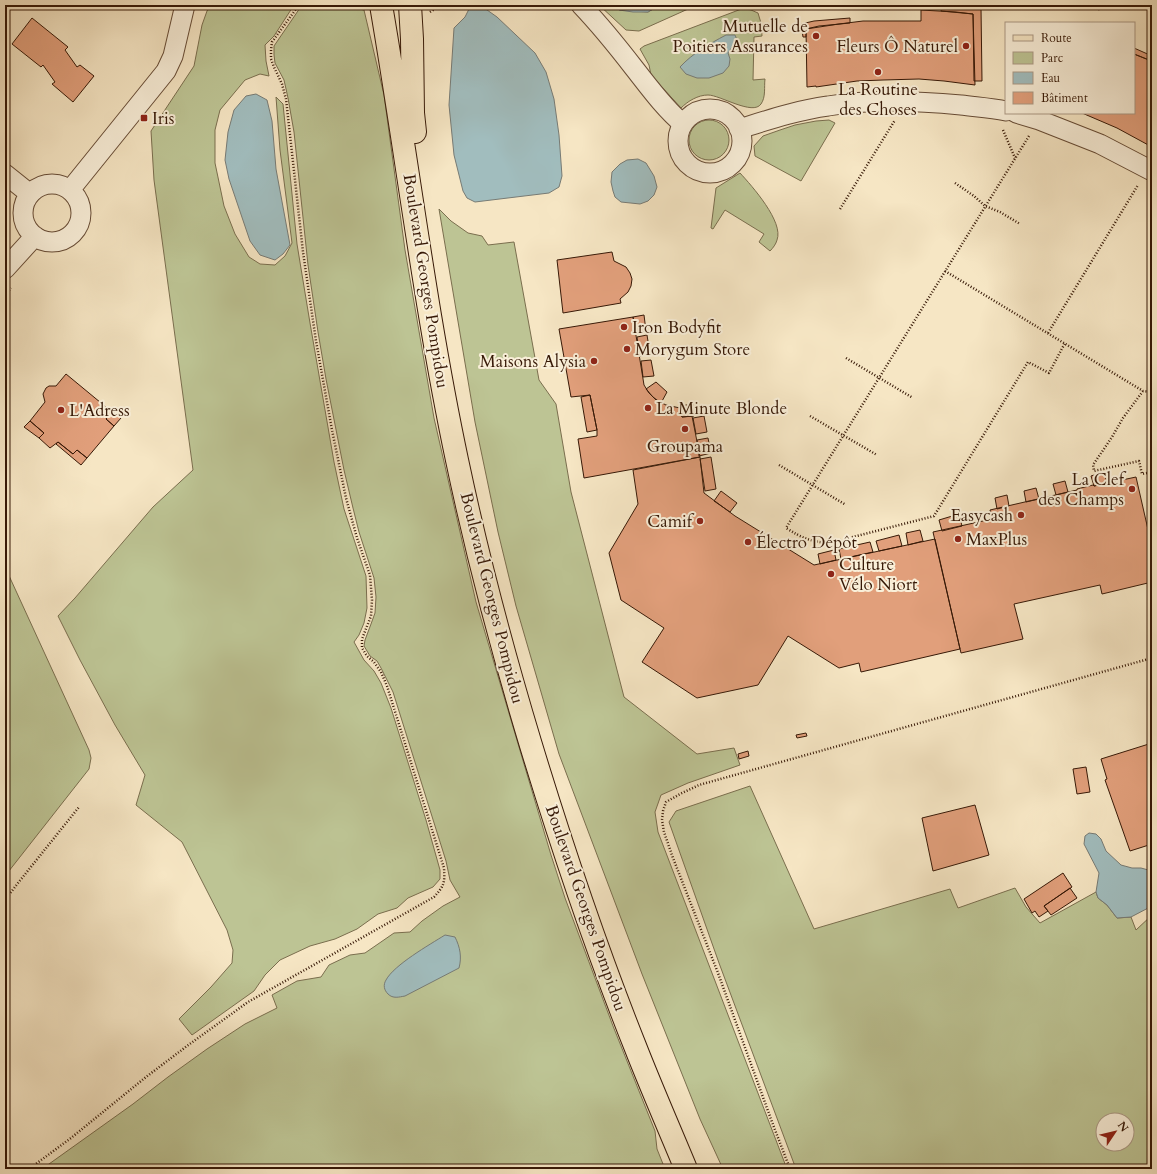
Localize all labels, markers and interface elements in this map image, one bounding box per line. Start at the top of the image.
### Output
place label: Mutuelle de Poitiers Assurances [672,15,808,58]
legend [1005,22,1135,114]
text: Route [1041,30,1072,46]
marker: Mutuelle de Poitiers Assurances [811,31,821,41]
place label: Fleurs Ô Naturel [836,35,959,58]
marker: Fleurs Ô Naturel [961,41,971,51]
text: Parc [1041,50,1064,66]
marker: La Routine des Choses [873,67,883,77]
text: Eau [1041,70,1061,86]
place label: La Routine des Choses [838,78,918,121]
text: Bâtiment [1041,90,1088,106]
place label: Iris [152,107,175,130]
marker: Iris [139,113,149,123]
street label: Boulevard Georges Pompidou [398,172,454,390]
place label: Iron Bodyfit [632,316,722,339]
marker: Iron Bodyfit [619,322,629,332]
place label: Morygum Store [635,338,750,361]
marker: Morygum Store [622,344,632,354]
place label: Maisons Alysia [480,350,587,373]
marker: Maisons Alysia [589,356,599,366]
place label: La Minute Blonde [656,397,787,420]
place label: L'Adress [69,399,130,422]
marker: La Minute Blonde [643,403,653,413]
marker: L'Adress [56,405,66,415]
marker: Groupama [680,424,690,434]
place label: Groupama [647,435,724,458]
place label: La Clef des Champs [1038,468,1127,511]
marker: La Clef des Champs [1127,484,1137,494]
street label: Boulevard Georges Pompidou [455,490,529,706]
place label: Easycash [950,504,1014,527]
place label: Camif [647,510,695,533]
marker: Easycash [1016,510,1026,520]
marker: Camif [695,516,705,526]
place label: MaxPlus [966,528,1028,551]
place label: Électro Dépôt [756,531,857,554]
marker: MaxPlus [953,534,963,544]
marker: Électro Dépôt [743,537,753,547]
place label: Culture Vélo Niort [839,553,918,596]
marker: Culture Vélo Niort [826,569,836,579]
street label: Boulevard Georges Pompidou [540,802,632,1014]
north arrow [1095,1112,1135,1152]
text: N [1114,1118,1132,1135]

